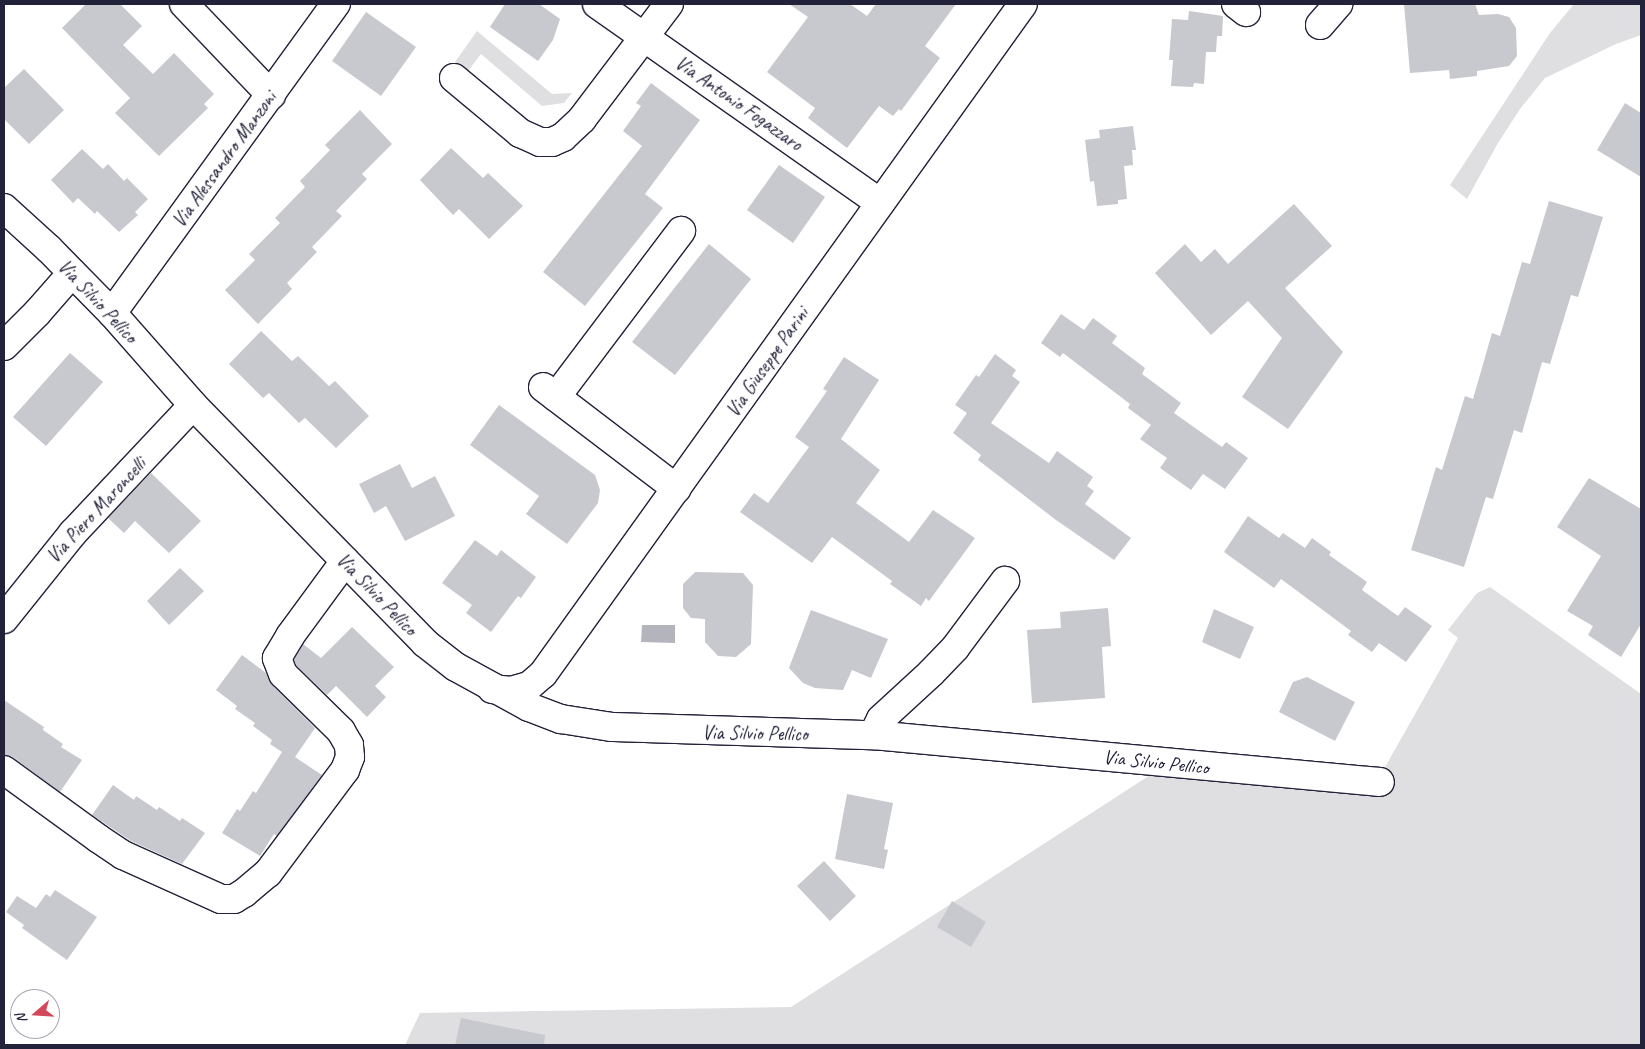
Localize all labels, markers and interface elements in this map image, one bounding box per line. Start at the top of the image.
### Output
street label: Via Antonio Fogazzaro [671,50,807,156]
street label: Via Alessandro Manzoni [167,86,281,232]
street label: Via Silvio Pellico [53,254,143,348]
street label: Via Giuseppe Parini [720,303,814,421]
street label: Via Piero Maroncelli [41,452,151,568]
street label: Via Silvio Pellico [331,547,423,641]
street label: Via Silvio Pellico [702,720,808,746]
street label: Via Silvio Pellico [1102,744,1210,780]
north arrow [10,989,60,1039]
text: N [12,1012,31,1026]

